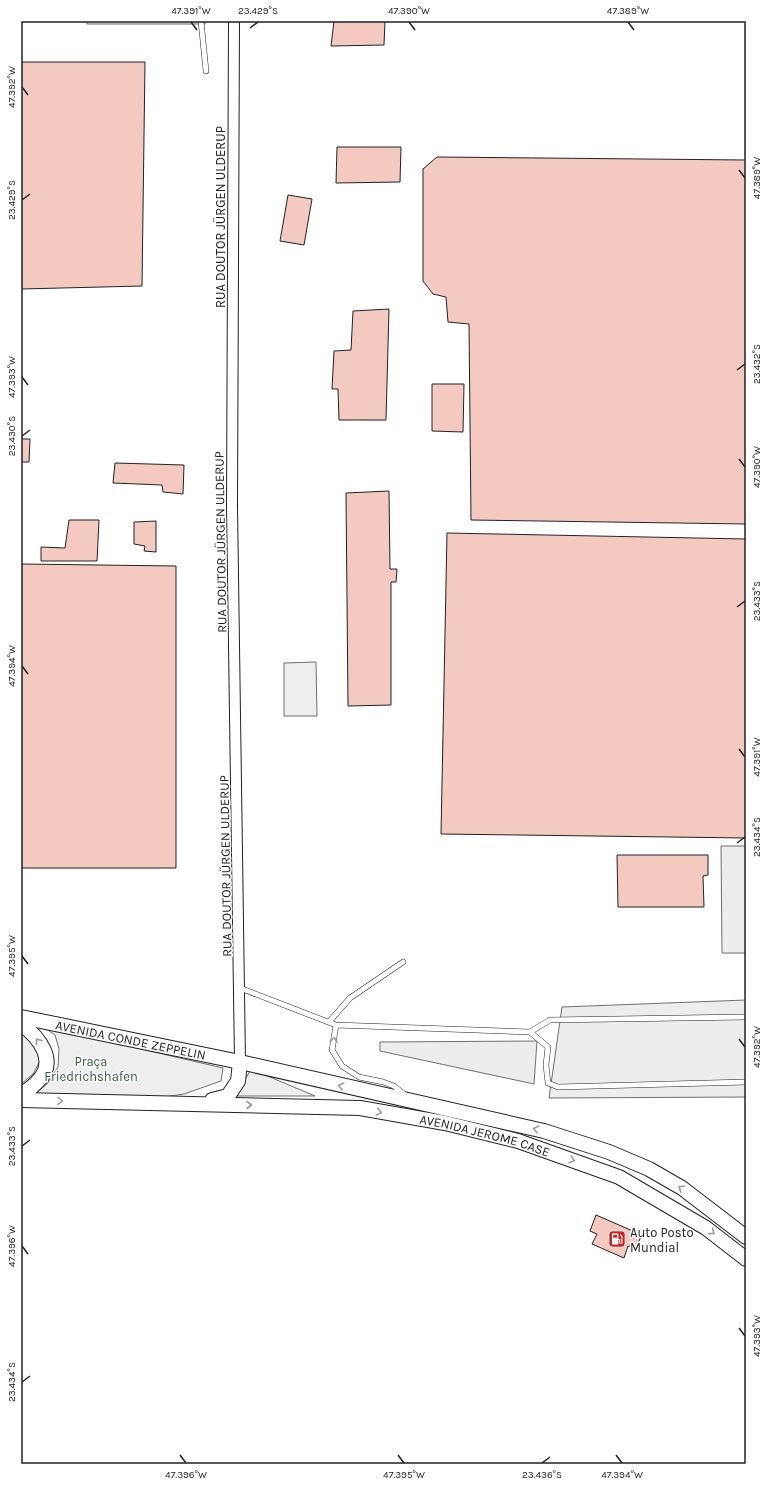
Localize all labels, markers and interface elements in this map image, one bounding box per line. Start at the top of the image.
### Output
text: 47.391°W [171,5,211,17]
text: 23.429°S [238,5,278,17]
text: 47.390°W [388,5,430,17]
text: 47.389°W [607,5,649,17]
text: 47.392°W [6,66,18,108]
street label: RUA DOUTOR JÜRGEN ULDERUP [212,126,228,308]
text: 47.389°W [751,157,763,199]
text: 23.429°S [6,180,18,220]
text: 23.432°S [751,344,763,384]
text: 47.393°W [6,356,18,398]
text: 23.430°S [6,416,18,456]
text: 47.390°W [751,446,763,488]
street label: RUA DOUTOR JÜRGEN ULDERUP [210,451,230,633]
text: 23.433°S [751,581,763,621]
text: 47.394°W [6,645,18,687]
text: 47.391°W [751,737,763,777]
street label: RUA DOUTOR JÜRGEN ULDERUP [215,775,235,957]
text: 23.434°S [751,817,763,857]
text: 47.395°W [6,935,18,977]
street label: AVENIDA CONDE ZEPPELIN [54,1017,207,1063]
text: 47.392°W [751,1026,763,1068]
one-way arrow [329,1037,337,1043]
one-way arrow [36,1038,43,1045]
park label: Praça Friedrichshafen [44,1054,138,1084]
one-way arrow [337,1082,344,1090]
one-way arrow [57,1097,63,1105]
one-way arrow [246,1101,252,1109]
one-way arrow [375,1107,382,1115]
street label: AVENIDA JEROME CASE [418,1112,552,1160]
one-way arrow [533,1125,539,1133]
text: 23.433°S [6,1126,18,1166]
one-way arrow [568,1155,575,1164]
one-way arrow [679,1186,686,1193]
text: 47.396°W [6,1225,18,1267]
place label: Auto Posto Mundial [630,1225,694,1255]
one-way arrow [707,1227,714,1234]
fuel station icon: Auto Posto Mundial [607,1229,627,1249]
text: 47.393°W [751,1315,763,1357]
text: 23.434°S [6,1362,18,1402]
text: 47.396°W [165,1469,207,1481]
text: 47.395°W [383,1469,425,1481]
text: 23.436°S [522,1469,562,1481]
text: 47.394°W [601,1469,643,1481]

